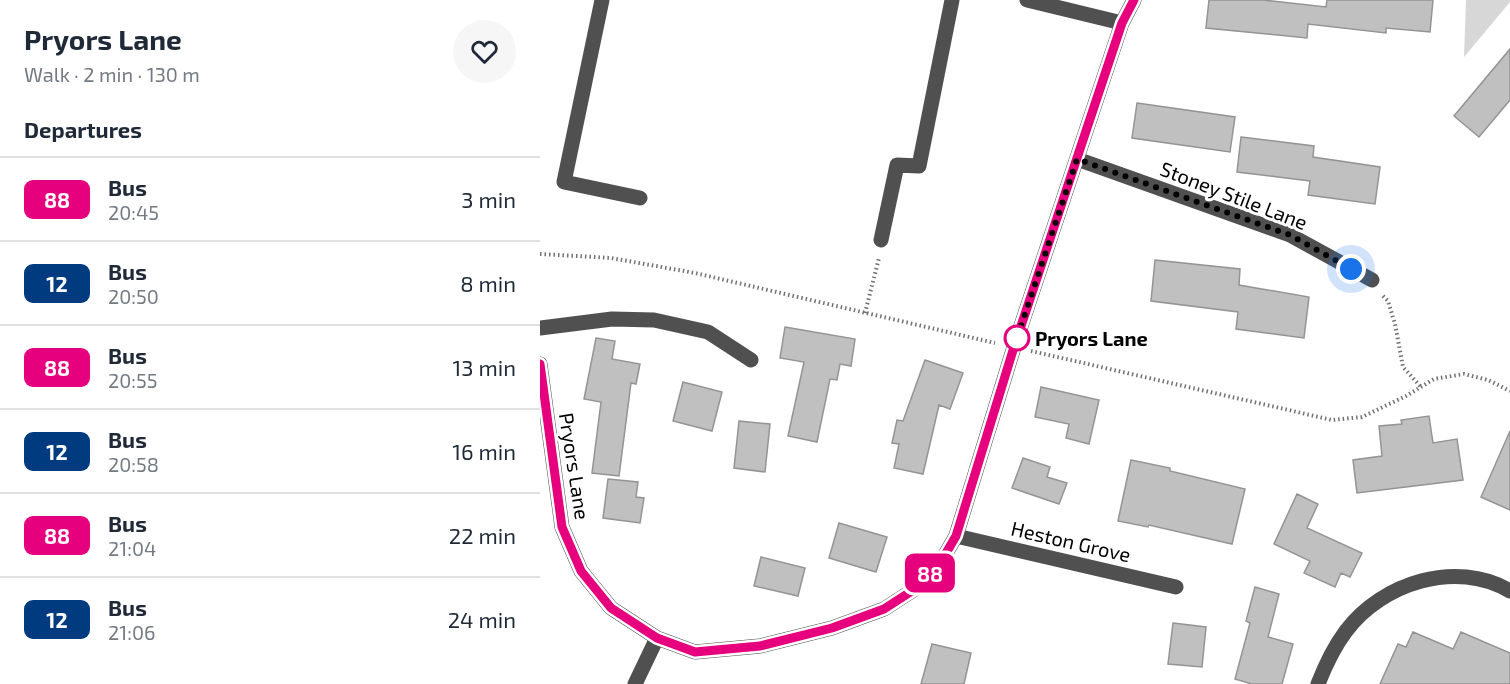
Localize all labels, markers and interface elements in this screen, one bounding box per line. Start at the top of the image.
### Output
button: heart [453,20,516,83]
text: Pryors Lane [24,22,182,56]
text: Walk · 2 min · 130 m [24,62,200,86]
text: Departures [24,116,142,142]
street label: Stoney Stile Lane [1157,156,1311,234]
text: Bus [108,174,147,200]
text: 3 min [461,186,516,212]
text: 88 [44,187,70,212]
text: 20:45 [108,200,159,224]
your location [1336,254,1366,284]
text: Bus [108,258,147,284]
text: 8 min [460,270,516,296]
text: 12 [46,271,68,296]
text: 20:50 [108,284,159,308]
marker: Pryors Lane [1004,325,1030,351]
place label: Pryors Lane [1035,326,1148,351]
text: Bus [108,342,147,368]
text: 13 min [453,354,516,380]
text: 88 [44,355,70,380]
text: 20:55 [108,368,157,392]
street label: Pryors Lane [555,411,595,521]
text: Bus [108,426,147,452]
text: 16 min [452,438,516,464]
text: 12 [46,439,68,464]
text: 20:58 [108,452,159,476]
text: Bus [108,510,147,536]
street label: Heston Grove [1009,516,1133,566]
text: 22 min [449,522,516,548]
text: 88 [44,523,70,548]
text: 21:04 [108,536,156,560]
line badge: 88 [903,554,957,592]
text: 88 [917,561,943,586]
text: Bus [108,594,147,620]
text: 24 min [448,606,516,632]
text: 12 [46,607,68,632]
text: 21:06 [108,620,155,644]

